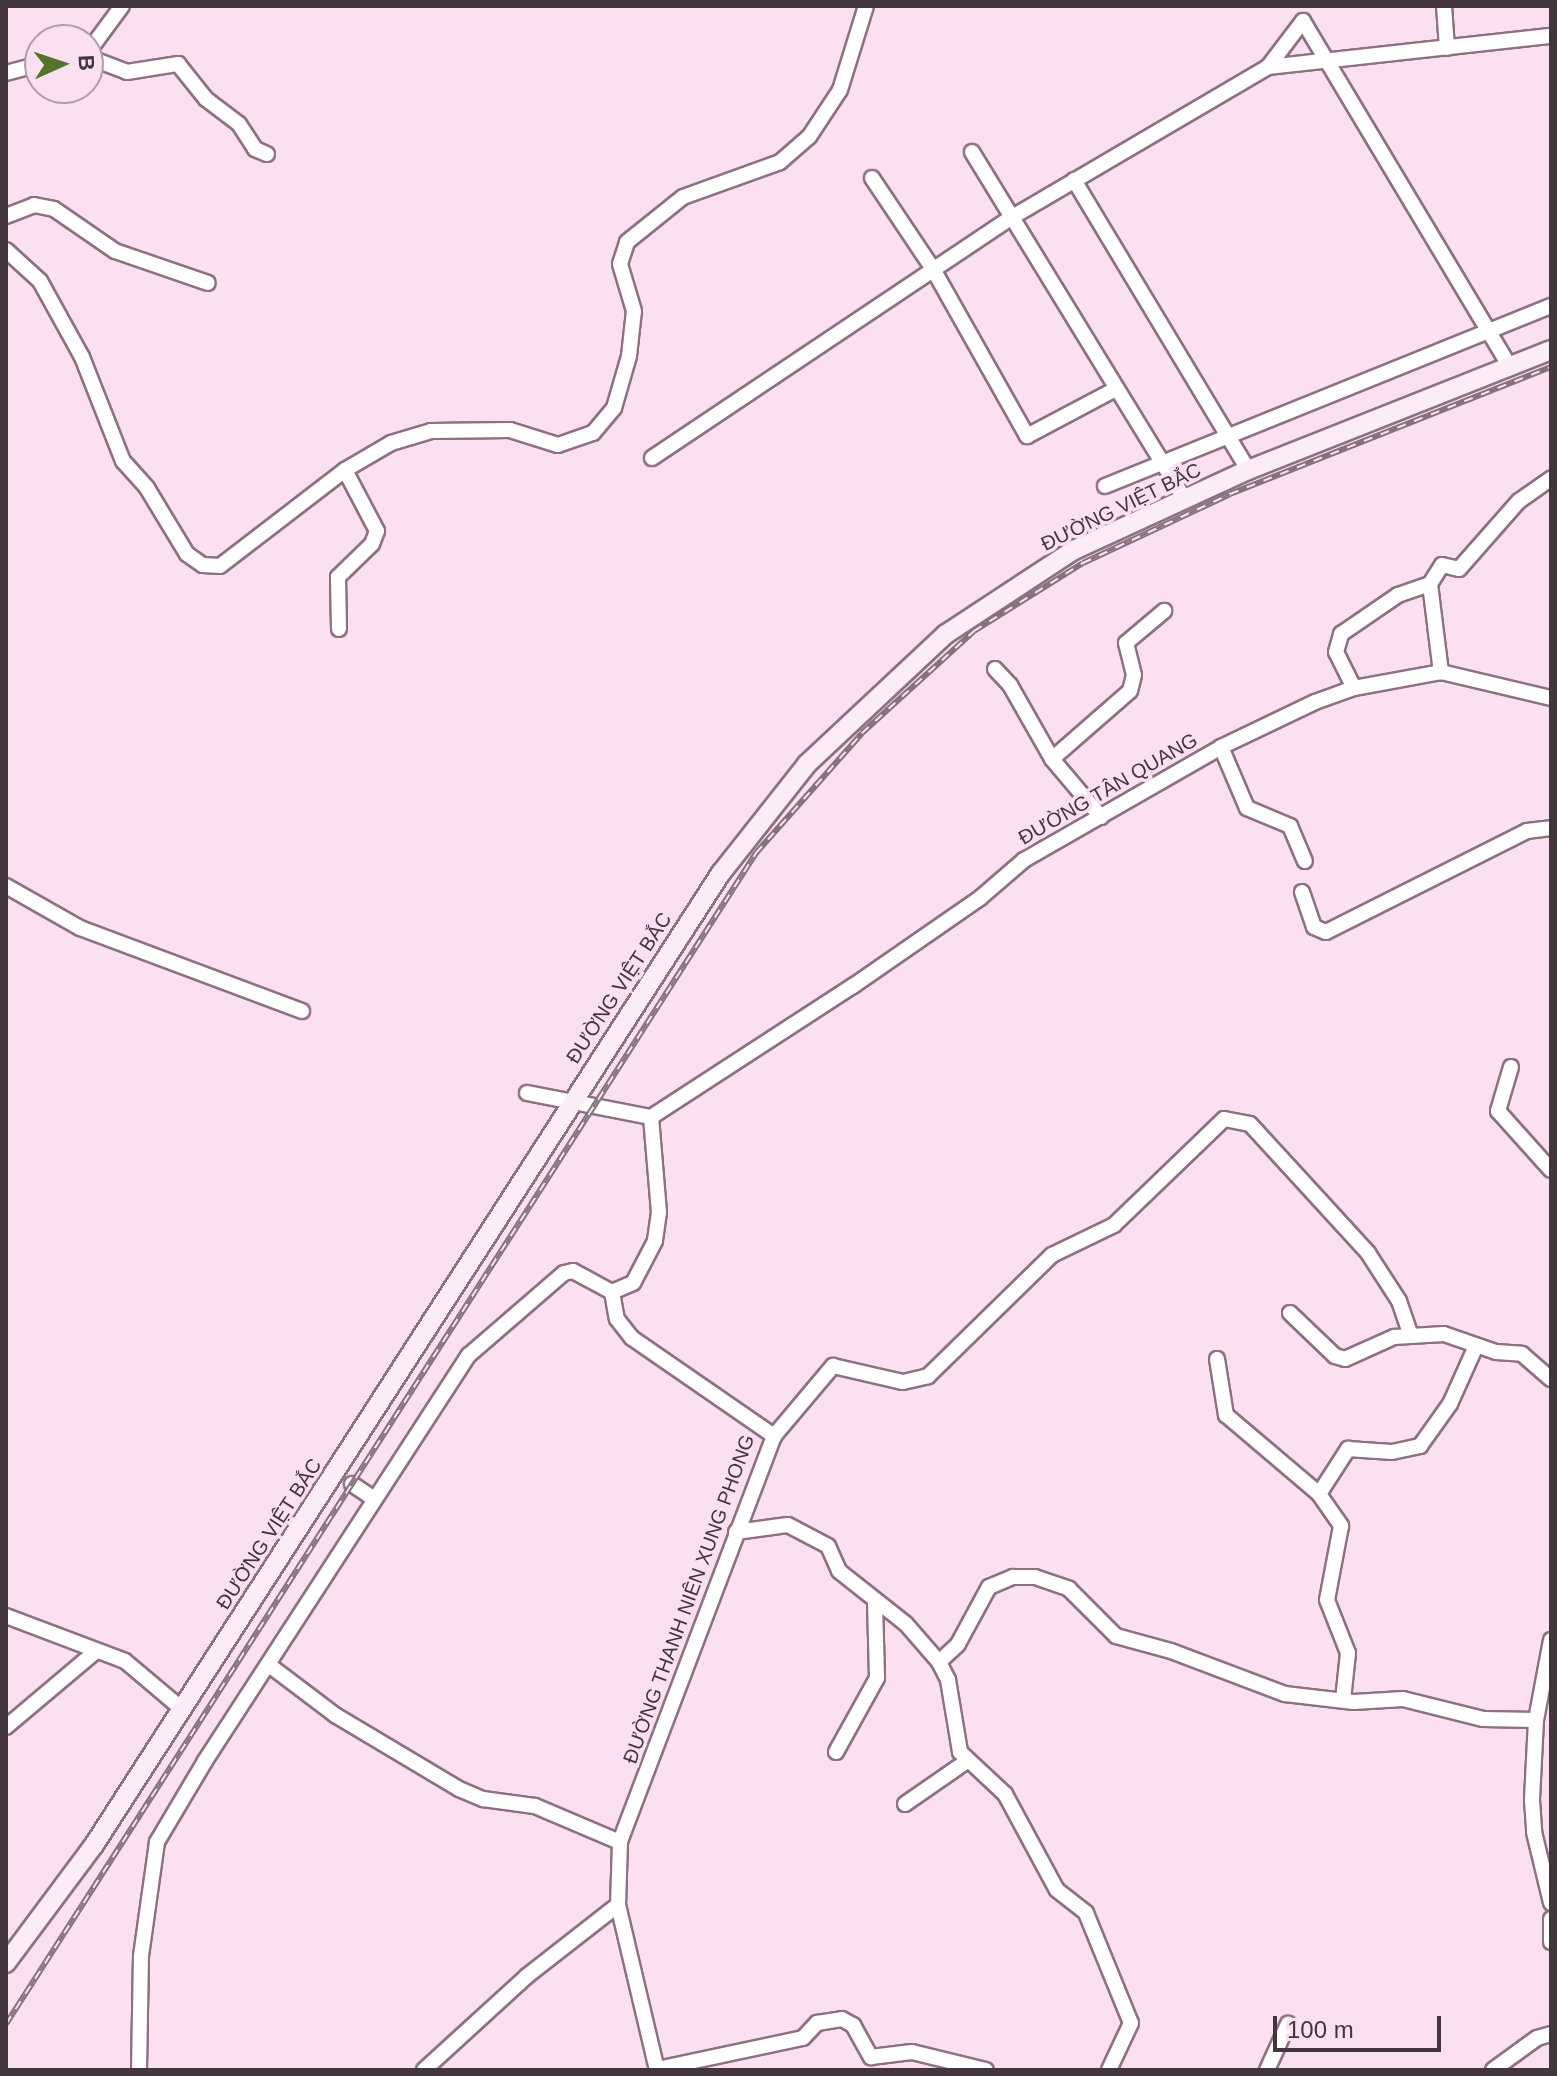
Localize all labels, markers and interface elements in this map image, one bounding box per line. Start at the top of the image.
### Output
north arrow [24,24,104,104]
text: B [74,54,99,71]
street label: ĐƯỜNG VIỆT BẮC [1037,458,1205,556]
street label: ĐƯỜNG TÂN QUANG [1014,728,1202,850]
street label: ĐƯỜNG VIỆT BẮC [561,908,677,1068]
street label: ĐƯỜNG THANH NIÊN XUNG PHONG [618,1431,760,1767]
street label: ĐƯỜNG VIỆT BẮC [211,1454,327,1614]
scale bar [1277,2000,1445,2050]
text: 100 m [1287,2016,1354,2043]

